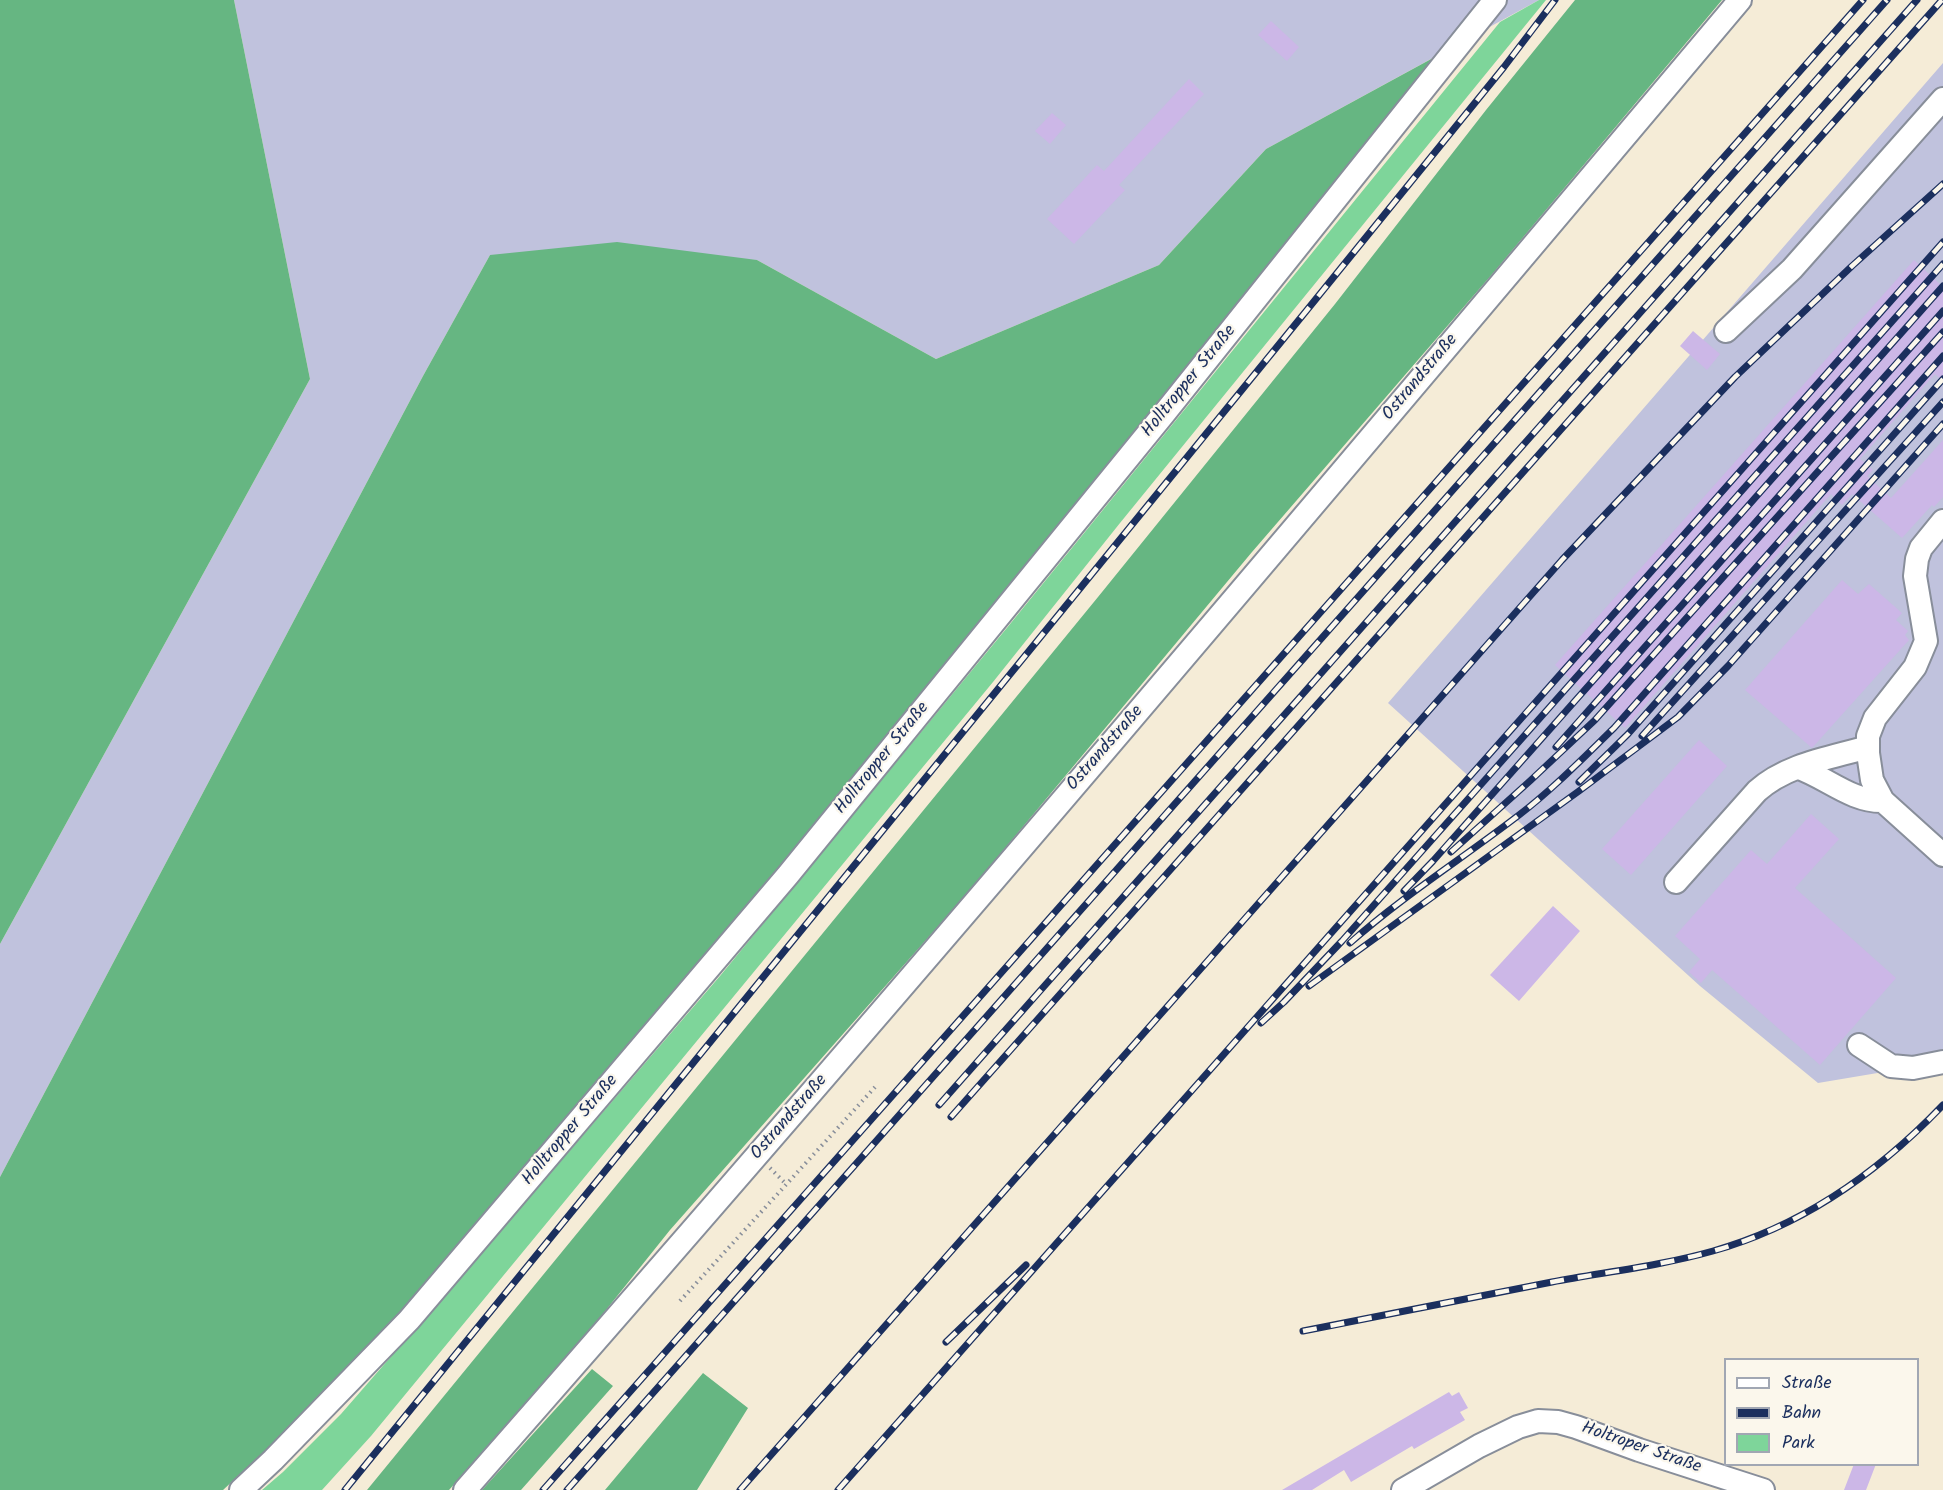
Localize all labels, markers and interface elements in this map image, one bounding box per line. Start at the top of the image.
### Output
street label: Holltropper Straße [1138,322,1242,442]
street label: Ostrandstraße [1379,330,1463,426]
street label: Holltropper Straße [831,699,935,819]
street label: Ostrandstraße [1063,702,1149,796]
street label: Holltropper Straße [518,1071,624,1191]
street label: Ostrandstraße [747,1071,833,1165]
legend [1724,1358,1919,1466]
text: Straße [1782,1369,1832,1398]
text: Bahn [1782,1399,1821,1428]
street label: Holtroper Straße [1578,1418,1704,1480]
text: Park [1782,1429,1815,1458]

